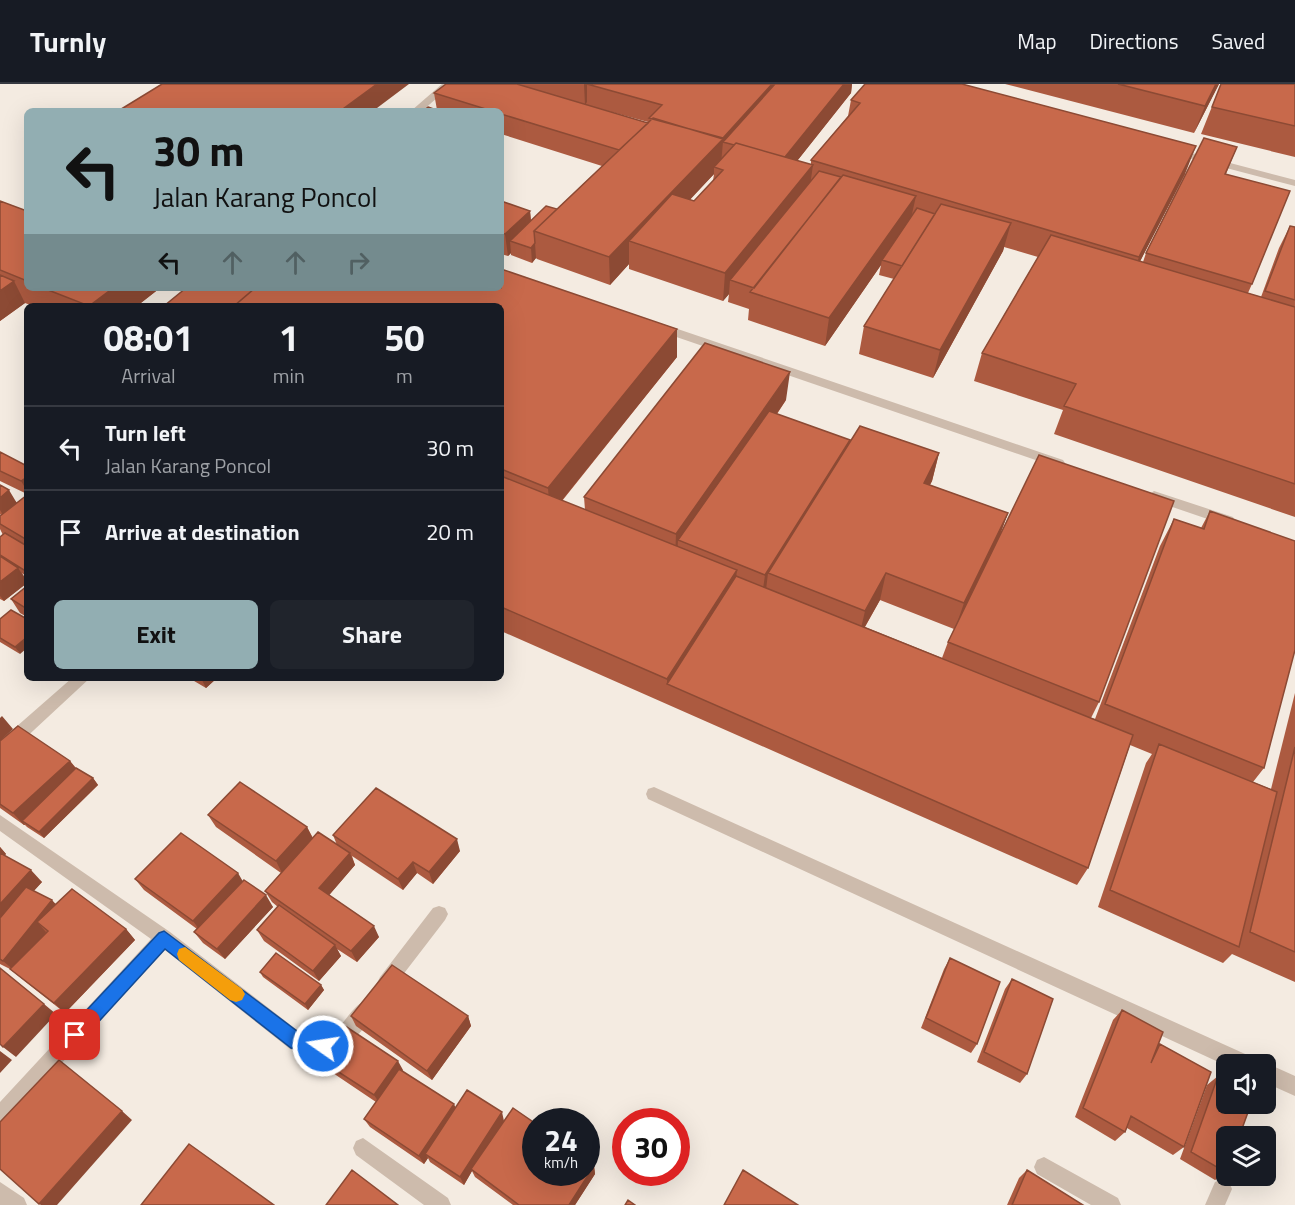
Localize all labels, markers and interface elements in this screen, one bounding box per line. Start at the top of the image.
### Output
text: Turnly [30,20,106,63]
text: Map [1017,25,1057,57]
text: Directions [1090,25,1179,57]
text: Saved [1212,25,1265,57]
text: 30 m [153,118,245,182]
icon: left [54,132,132,210]
text: Jalan Karang Poncol [153,176,377,217]
icon: left [153,246,186,279]
icon: ahead [216,246,249,279]
icon: ahead [279,246,312,279]
icon: right [342,246,375,279]
text: 08:01 [103,310,193,365]
text: 1 [279,310,299,365]
text: 50 [384,310,424,365]
text: Arrival [121,360,176,391]
text: min [273,360,305,391]
text: m [396,360,413,391]
text: Turn left [105,416,186,450]
text: 30 m [426,431,474,465]
icon: left [54,432,87,465]
text: Jalan Karang Poncol [105,450,271,481]
text: Arrive at destination [105,515,300,549]
text: 20 m [426,515,474,549]
icon: arrive [54,516,87,549]
button: Exit [54,600,258,669]
button: Share [270,600,474,669]
pin [49,1009,100,1060]
position arrow [291,1014,355,1078]
icon: arrive [58,1018,91,1051]
map controls [1216,1054,1276,1186]
button: sound [1216,1054,1276,1114]
speed limit sign: 30 [612,1108,690,1186]
text: 24 [544,1117,578,1163]
button: layers [1216,1126,1276,1186]
text: km/h [544,1151,578,1174]

